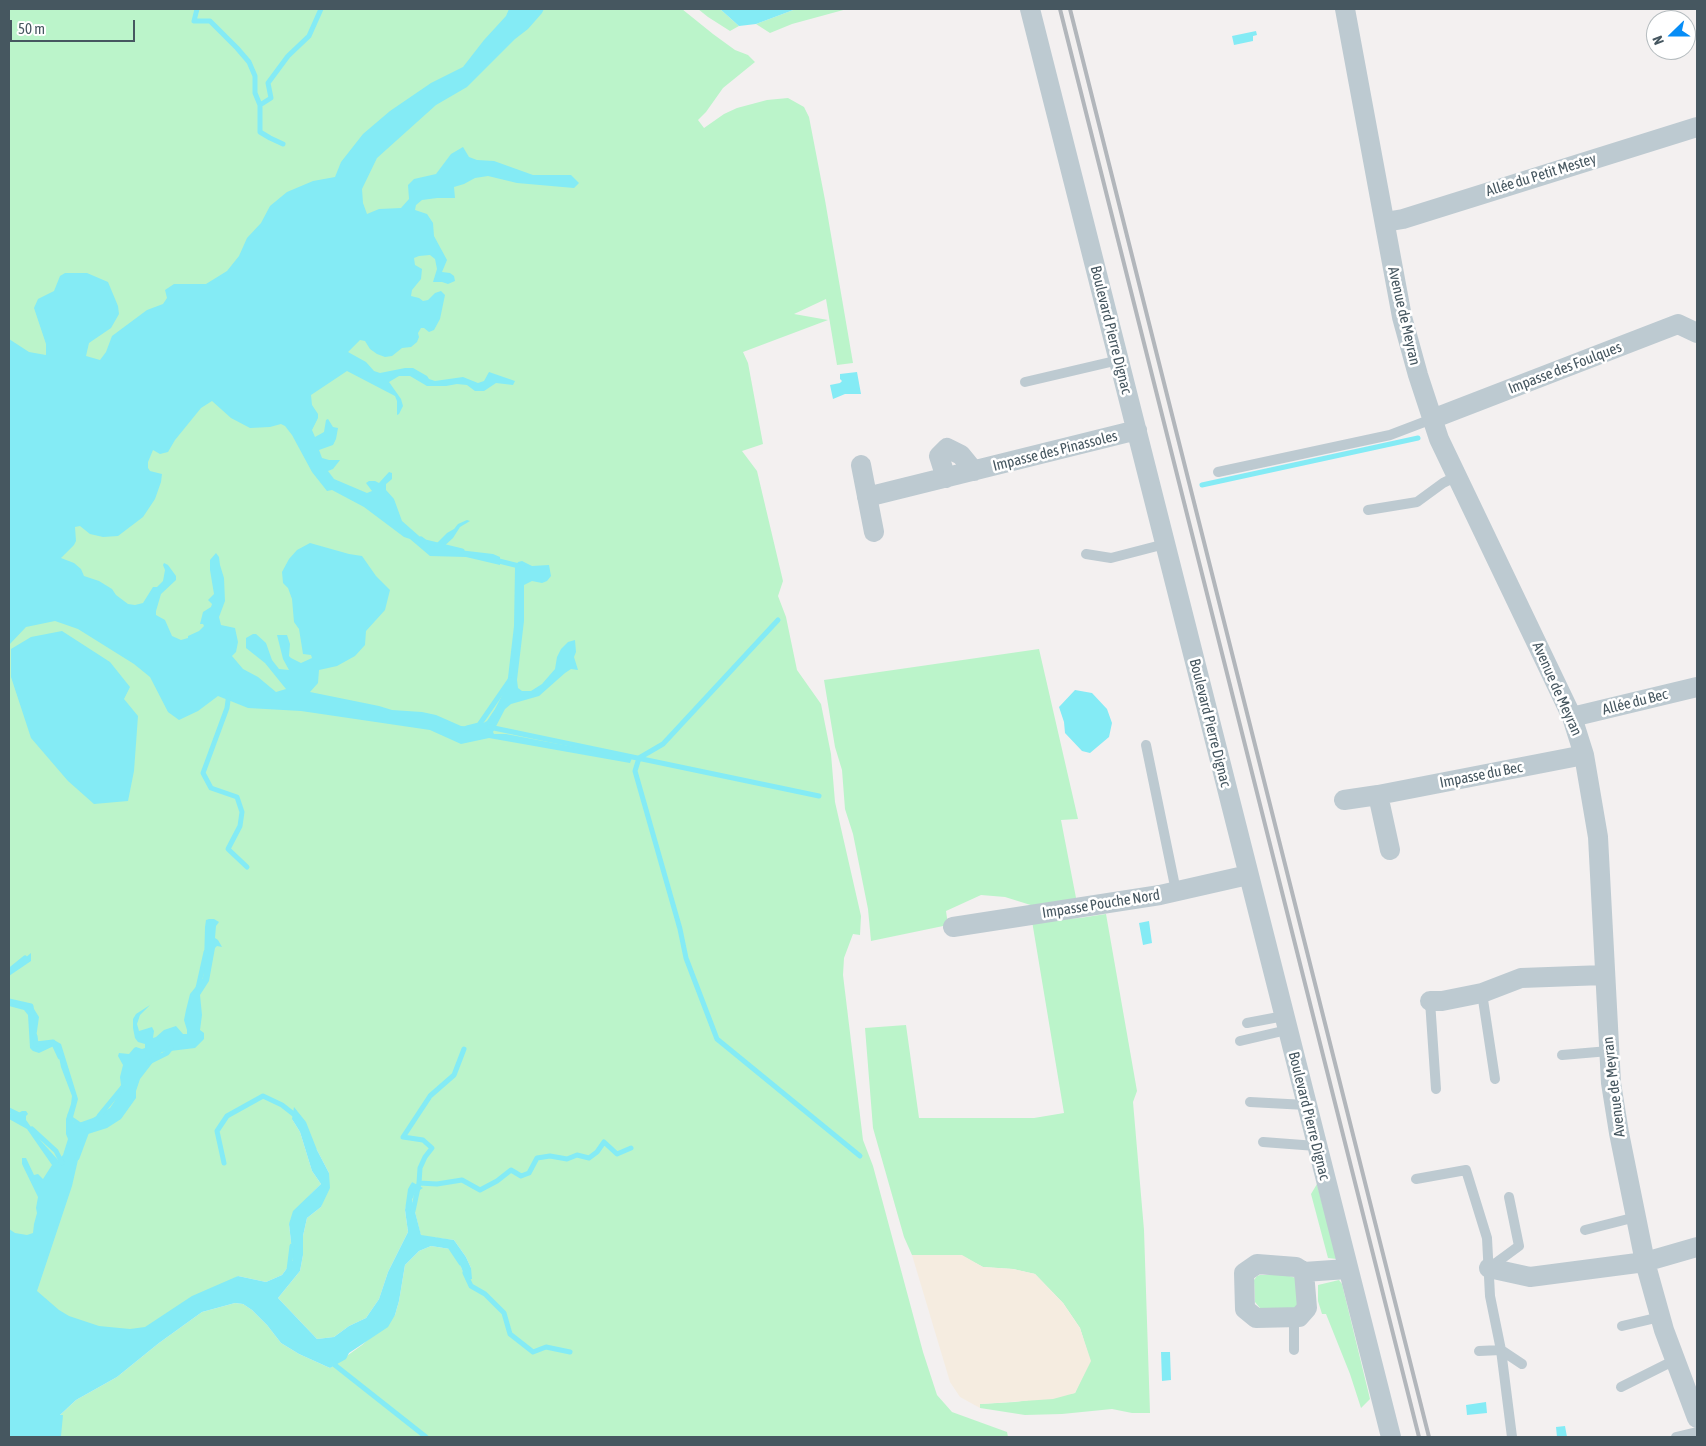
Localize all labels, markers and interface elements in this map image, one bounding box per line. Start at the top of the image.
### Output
scale bar [12,10,138,42]
north arrow [1646,10,1696,60]
text: 50 m [18,20,45,37]
text: N [1649,33,1667,47]
street label: Allée du Petit Mestey [1484,150,1598,200]
street label: Boulevard Pierre Dignac [1086,264,1136,396]
street label: Avenue de Meyran [1384,265,1424,367]
street label: Impasse des Foulques [1506,338,1624,398]
street label: Impasse des Pinassoles [991,427,1119,475]
street label: Avenue de Meyran [1528,639,1586,739]
street label: Boulevard Pierre Dignac [1185,657,1235,789]
street label: Allée du Bec [1601,685,1669,719]
street label: Impasse du Bec [1438,758,1524,792]
street label: Impasse Pouche Nord [1041,886,1161,922]
street label: Avenue de Meyran [1599,1036,1629,1138]
street label: Boulevard Pierre Dignac [1284,1050,1334,1182]

